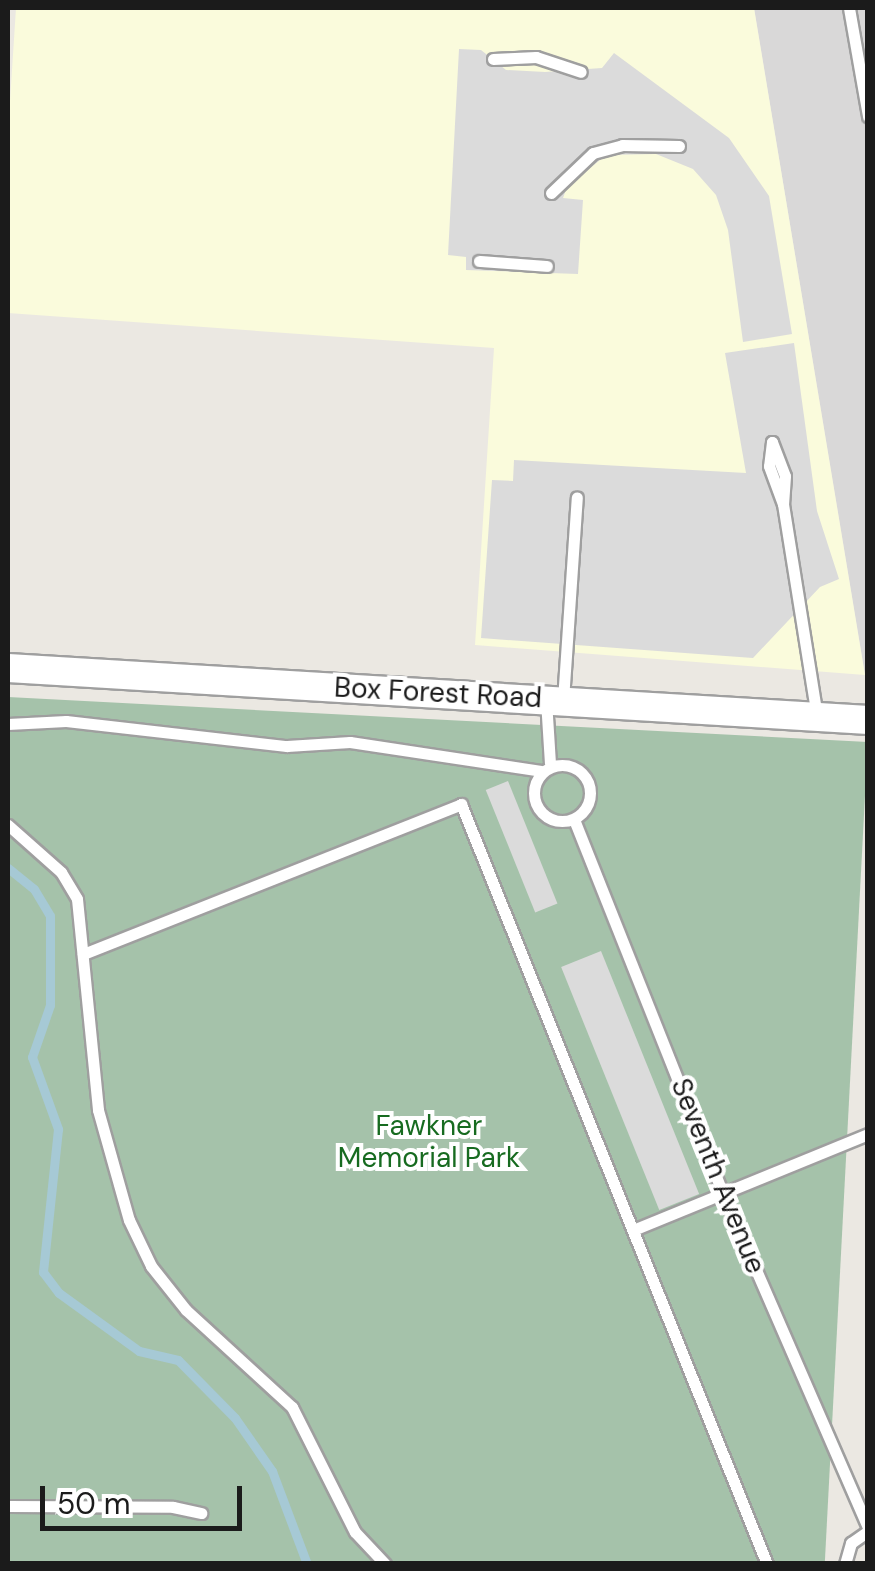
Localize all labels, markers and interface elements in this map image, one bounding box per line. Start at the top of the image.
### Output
street label: Box Forest Road [333,671,543,715]
street label: Seventh Avenue [664,1074,772,1278]
park label: Fawkner Memorial Park [338,1109,520,1175]
scale bar [45,1466,248,1528]
text: 50 m [57,1484,131,1523]

